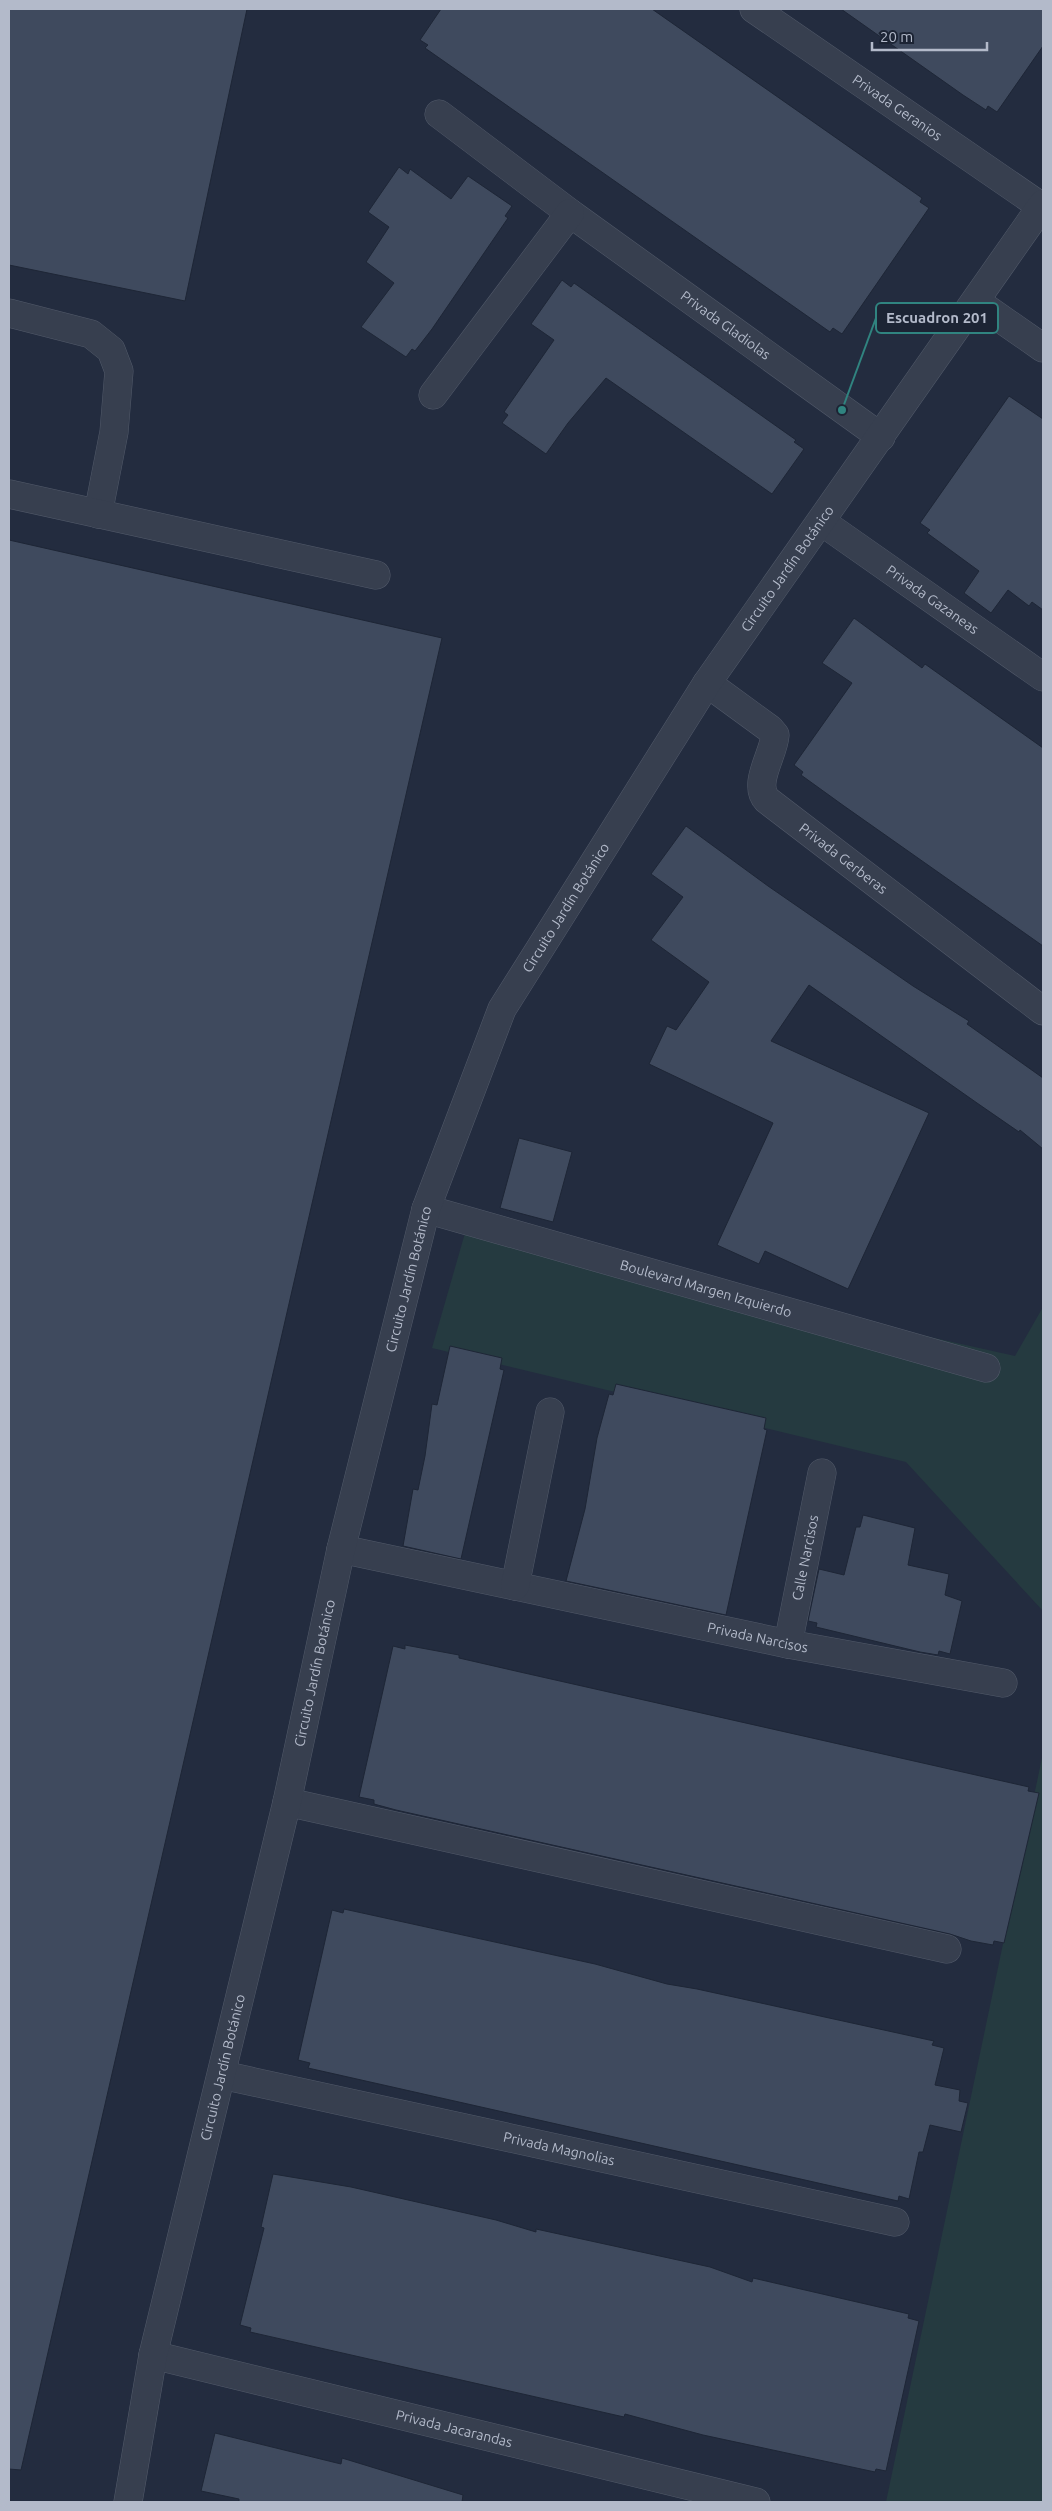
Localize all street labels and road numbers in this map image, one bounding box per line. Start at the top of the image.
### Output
street label: Privada Geranios [850,71,945,144]
street label: Privada Gladiolas [678,287,774,363]
street label: Circuito Jardín Botánico [738,503,837,635]
street label: Privada Gazaneas [883,562,982,637]
street label: Privada Gerberas [796,820,890,897]
street label: Circuito Jardín Botánico [519,840,613,975]
street label: Circuito Jardín Botánico [382,1204,434,1354]
street label: Boulevard Margen Izquierdo [618,1256,794,1320]
street label: Calle Narcisos [789,1514,821,1602]
street label: Circuito Jardín Botánico [291,1598,338,1748]
street label: Privada Narcisos [706,1619,809,1655]
street label: Circuito Jardín Botánico [197,1993,248,2142]
street label: Privada Magnolias [502,2129,616,2169]
street label: Privada Jacarandas [394,2407,514,2450]

